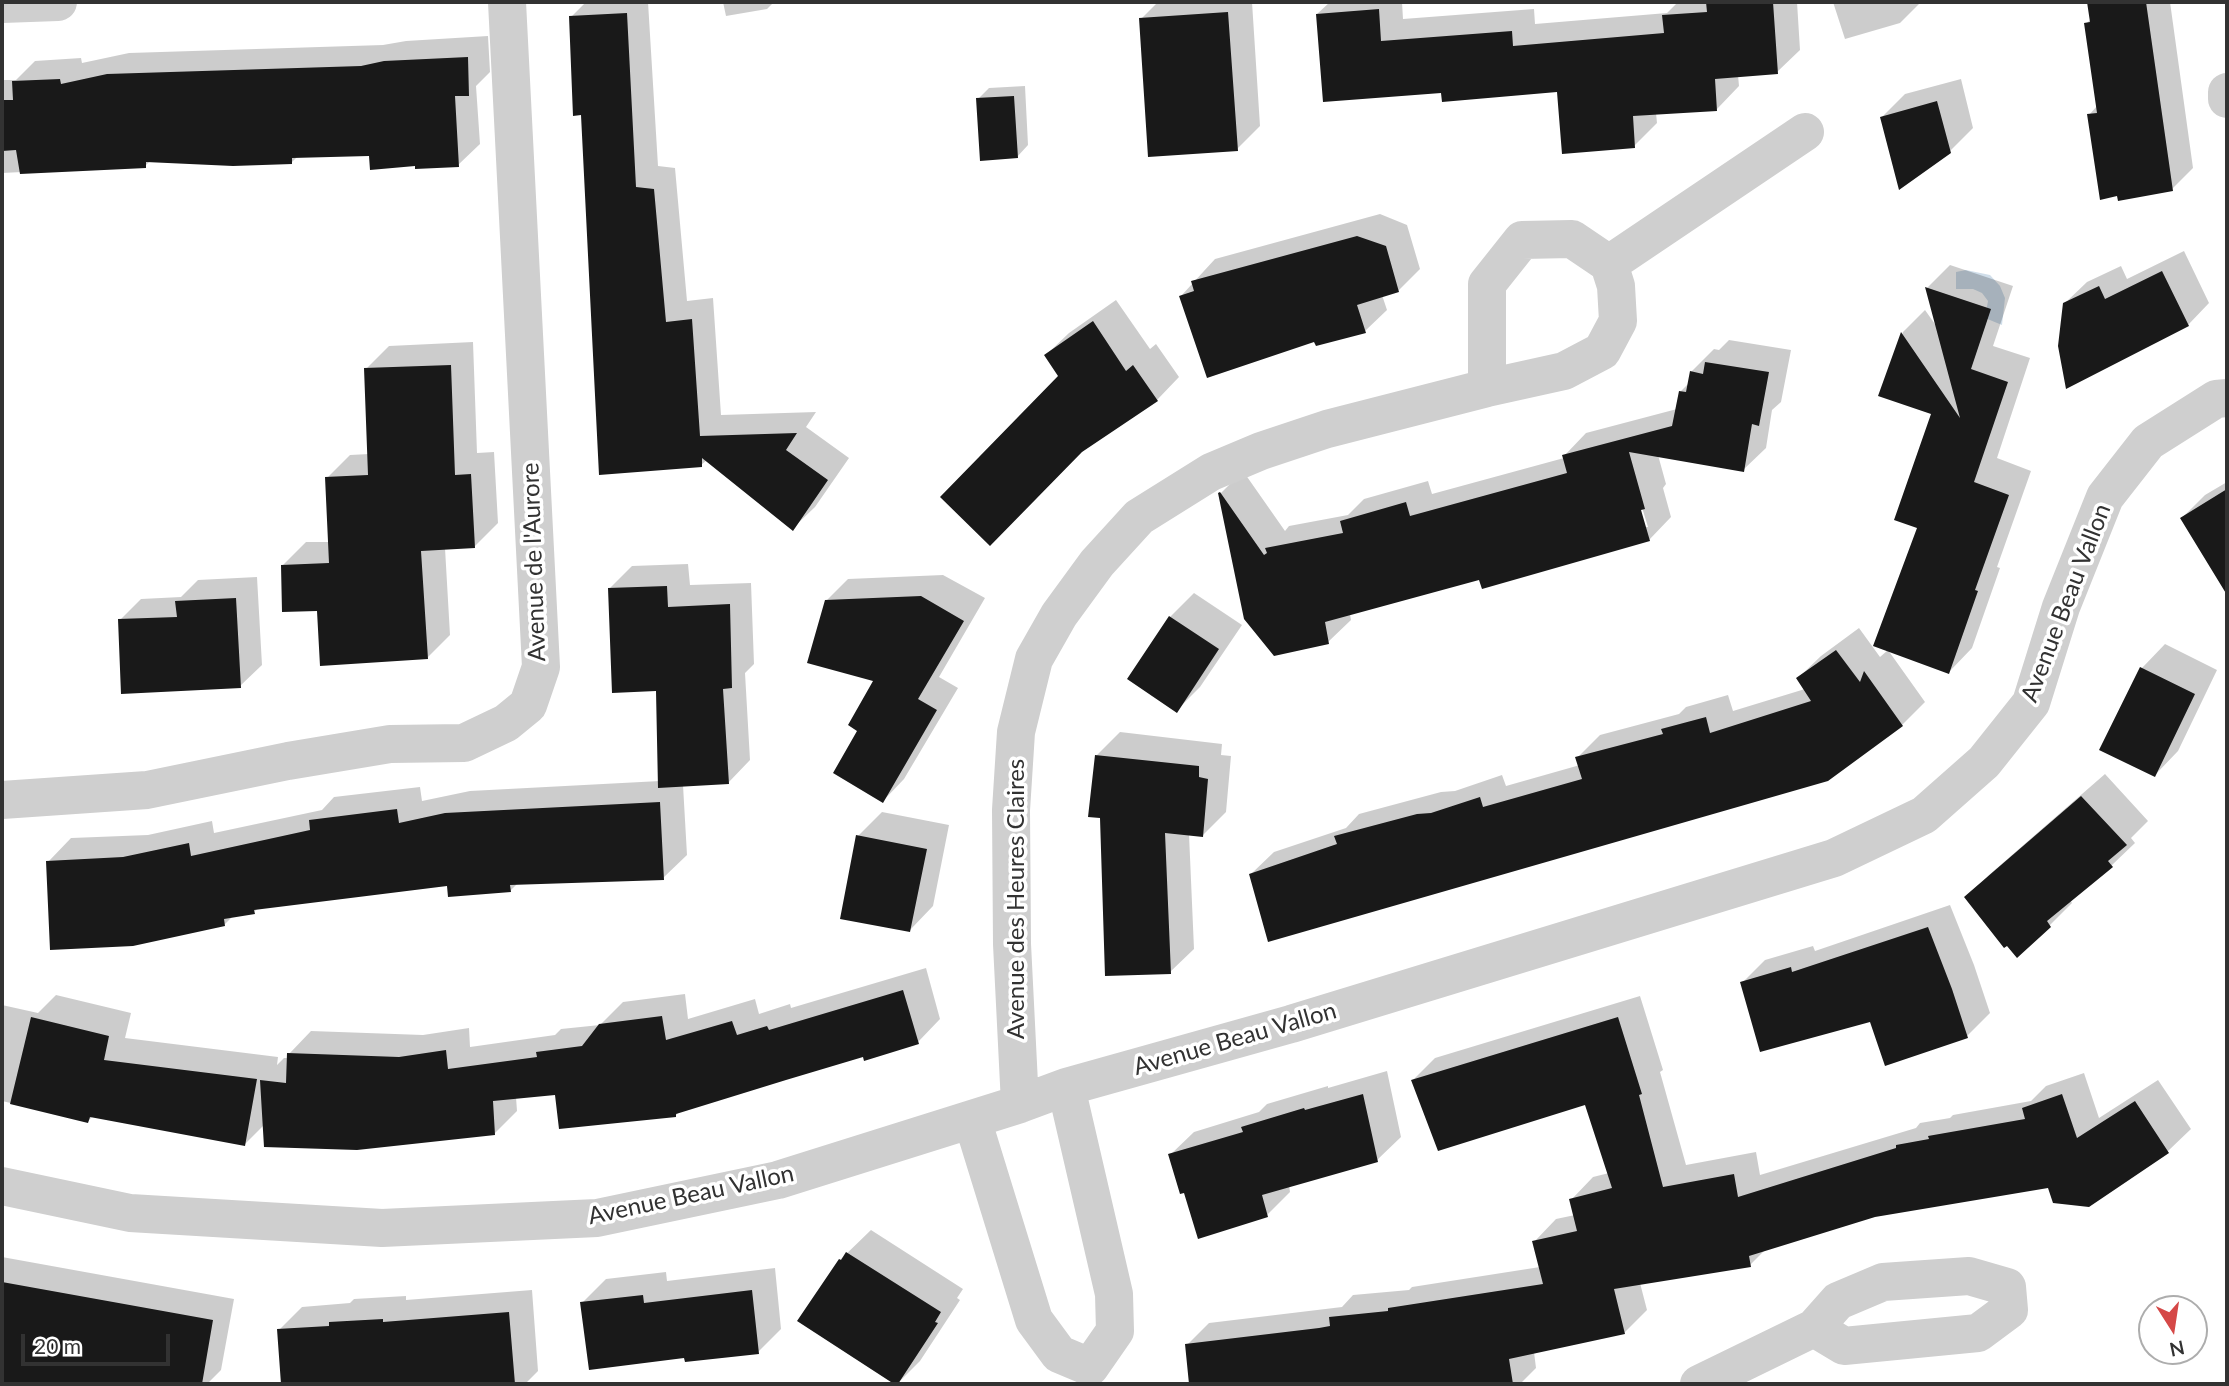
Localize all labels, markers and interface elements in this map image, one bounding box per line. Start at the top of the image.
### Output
street label: Avenue de l'Aurore [516,462,552,662]
street label: Avenue Beau Vallon [2015,500,2117,706]
street label: Avenue des Heures Claires [1002,759,1030,1039]
street label: Avenue Beau Vallon [1130,996,1340,1082]
street label: Avenue Beau Vallon [585,1159,797,1231]
north arrow [2138,1295,2208,1365]
scale bar [24,1320,173,1364]
text: 20 m [34,1333,81,1358]
text: N [2168,1336,2187,1362]

